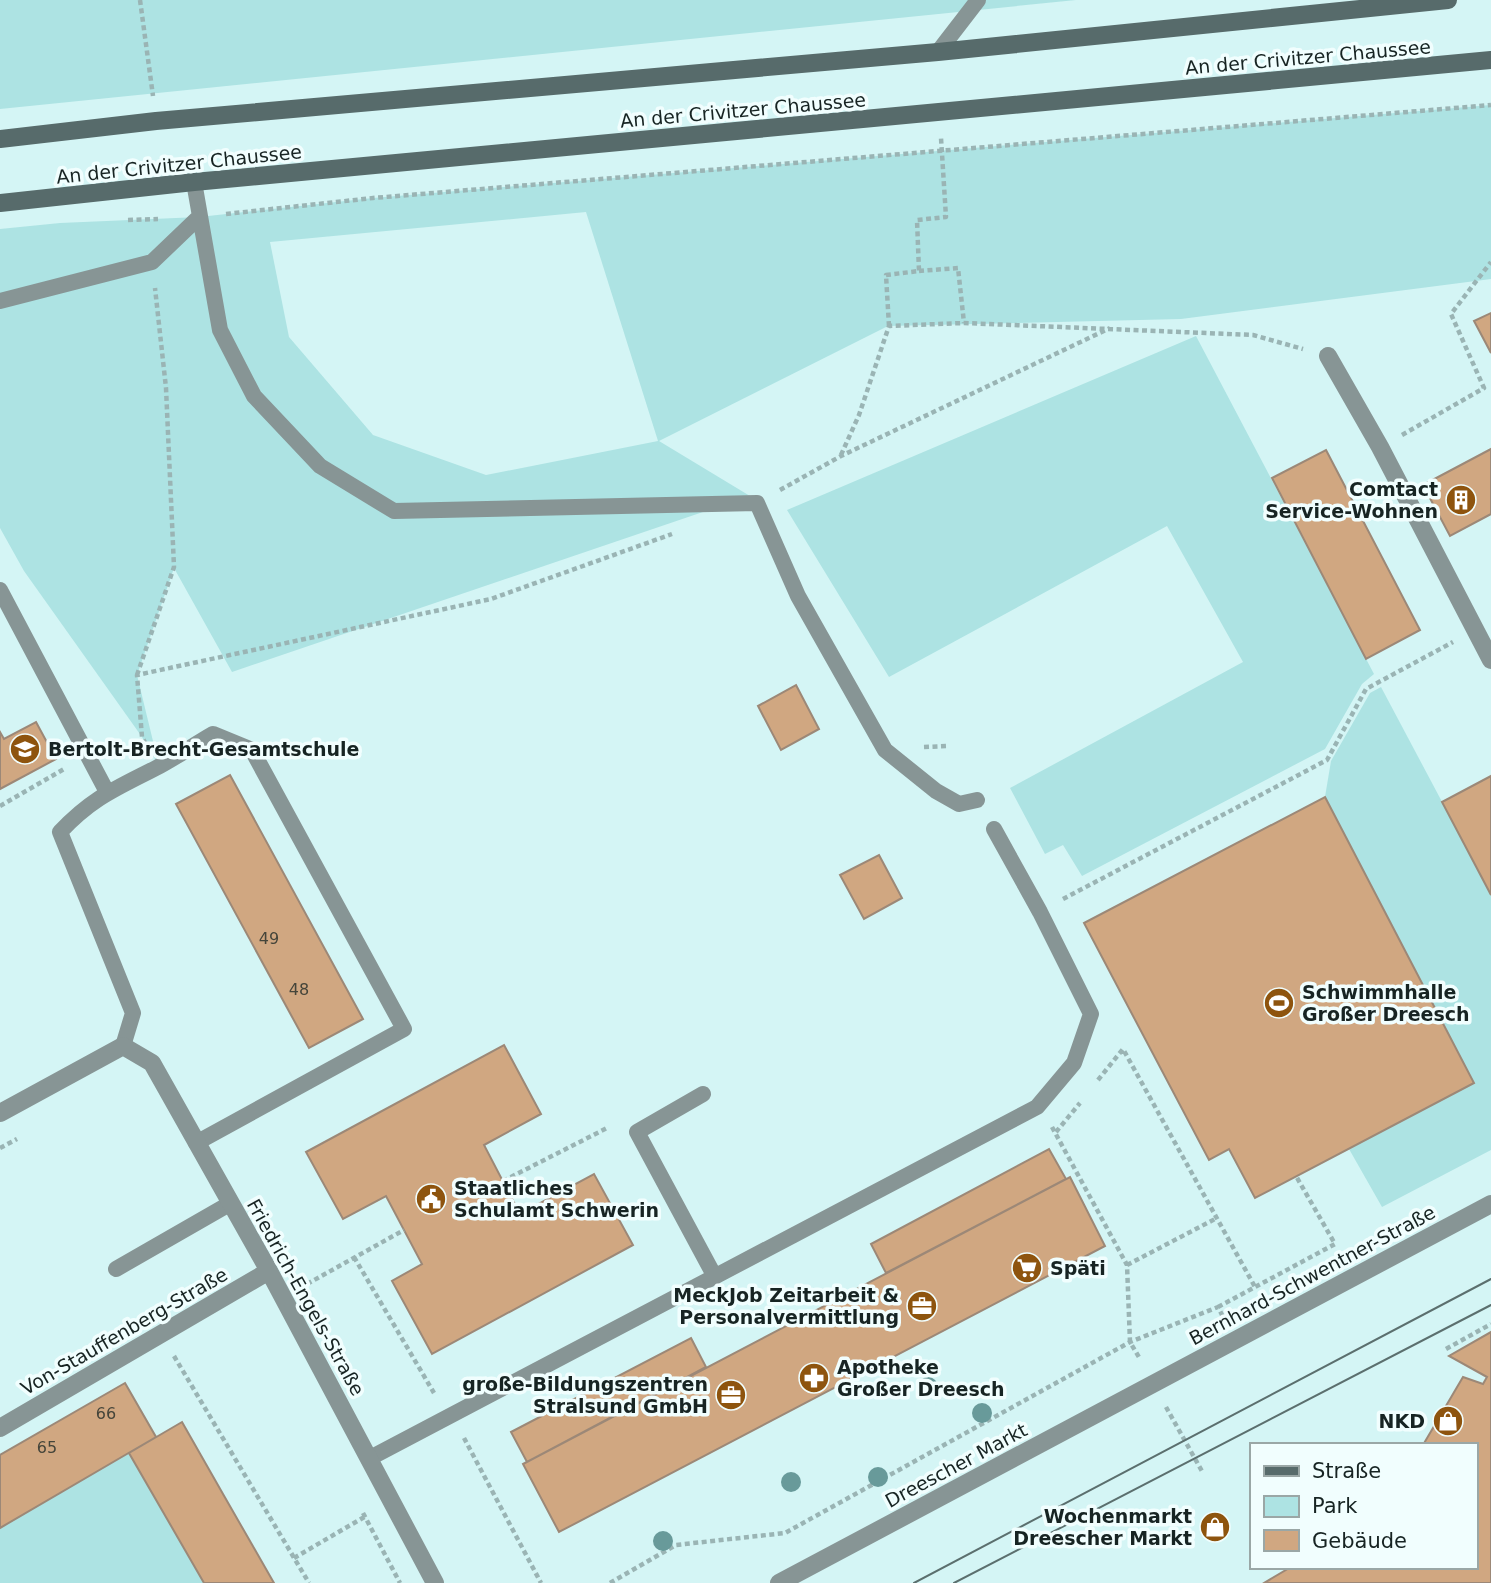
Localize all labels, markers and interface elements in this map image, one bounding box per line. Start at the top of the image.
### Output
street label: An der Crivitzer Chaussee [1184,35,1432,79]
street label: An der Crivitzer Chaussee [619,88,867,132]
street label: An der Crivitzer Chaussee [55,140,303,188]
place label: Comtact Service-Wohnen [1265,478,1438,522]
building icon: Comtact Service-Wohnen [1444,483,1478,517]
school or university icon: Bertolt-Brecht-Gesamtschule [8,732,42,766]
place label: Bertolt-Brecht-Gesamtschule [48,738,359,760]
house number: 49 [259,929,279,948]
house number: 48 [289,980,309,999]
place label: Schwimmhalle Großer Dreesch [1302,981,1470,1025]
sports icon: Schwimmhalle Großer Dreesch [1262,986,1296,1020]
place label: Staatliches Schulamt Schwerin [454,1177,659,1221]
public building icon: Staatliches Schulamt Schwerin [414,1182,448,1216]
street label: Friedrich-Engels-Straße [243,1195,369,1399]
street label: Bernhard-Schwentner-Straße [1185,1201,1439,1349]
supermarket icon: Späti [1010,1251,1044,1285]
place label: Späti [1050,1257,1106,1279]
street label: Von-Stauffenberg-Straße [17,1263,231,1399]
place label: MeckJob Zeitarbeit & Personalvermittlung [673,1284,899,1328]
office icon: MeckJob Zeitarbeit & Personalvermittlung [905,1289,939,1323]
place label: Apotheke Großer Dreesch [837,1356,1005,1400]
pharmacy icon: Apotheke Großer Dreesch [797,1361,831,1395]
place label: große-Bildungszentren Stralsund GmbH [462,1373,708,1417]
office icon: große-Bildungszentren Stralsund GmbH [714,1378,748,1412]
house number: 66 [96,1404,116,1423]
shop icon: NKD [1431,1404,1465,1438]
place label: NKD [1379,1410,1425,1432]
street label: Dreescher Markt [881,1418,1031,1512]
house number: 65 [37,1438,57,1457]
legend [1250,1443,1477,1569]
text: Straße [1312,1459,1381,1483]
text: Park [1312,1494,1358,1518]
place label: Wochenmarkt Dreescher Markt [1013,1505,1192,1549]
shop icon: Wochenmarkt Dreescher Markt [1198,1510,1232,1544]
text: Gebäude [1312,1529,1407,1553]

